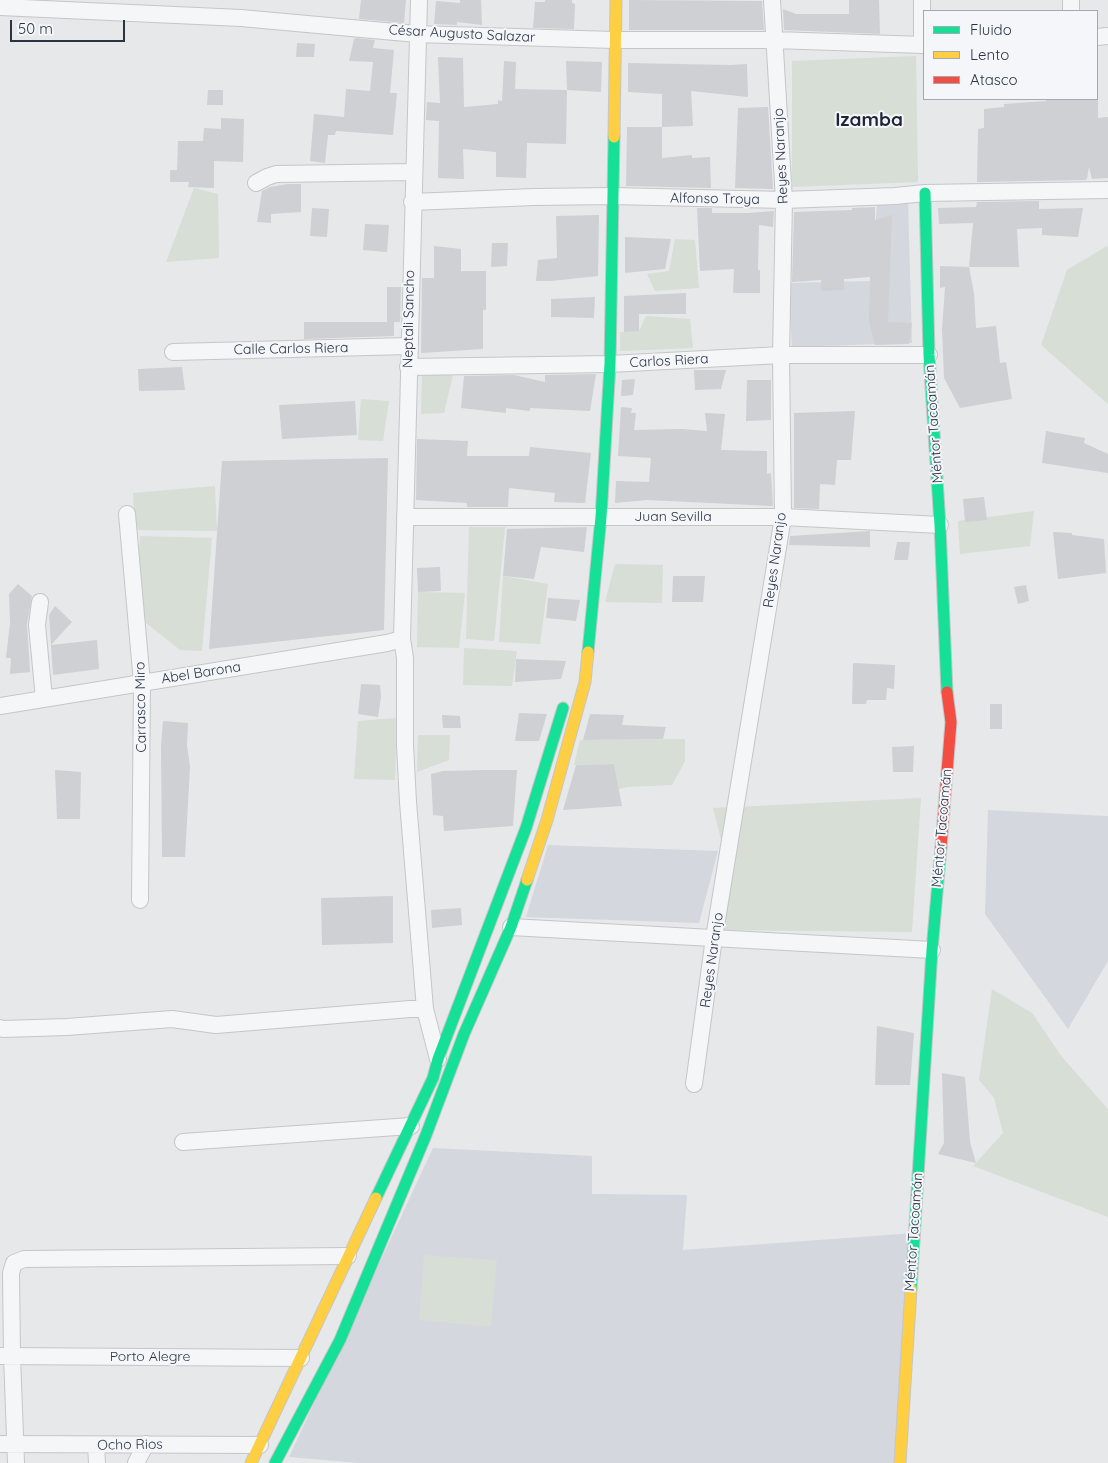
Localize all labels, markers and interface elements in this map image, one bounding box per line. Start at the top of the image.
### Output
scale bar [12,10,128,42]
legend [923,10,1098,100]
text: 50 m [18,19,53,38]
text: Fluido [970,20,1012,39]
street label: César Augusto Salazar [388,22,536,46]
text: Lento [970,45,1009,64]
text: Atasco [970,70,1018,89]
street label: Reyes Naranjo [770,108,792,204]
district label: Izamba [835,109,903,131]
street label: Alfonso Troya [670,190,760,208]
street label: Neptali Sancho [400,270,418,368]
street label: Calle Carlos Riera [234,340,348,358]
street label: Carlos Riera [629,351,709,371]
street label: Méntor Tacoamán [921,364,947,484]
street label: Juan Sevilla [634,509,712,525]
street label: Reyes Naranjo [760,511,790,609]
street label: Abel Barona [160,658,242,688]
street label: Carrasco Miro [132,661,150,753]
street label: Méntor Tacoamán [928,768,956,888]
street label: Reyes Naranjo [697,911,727,1009]
street label: Méntor Tacoamán [901,1172,927,1292]
street label: Porto Alegre [110,1349,190,1365]
street label: Ocho Rios [97,1436,163,1454]

